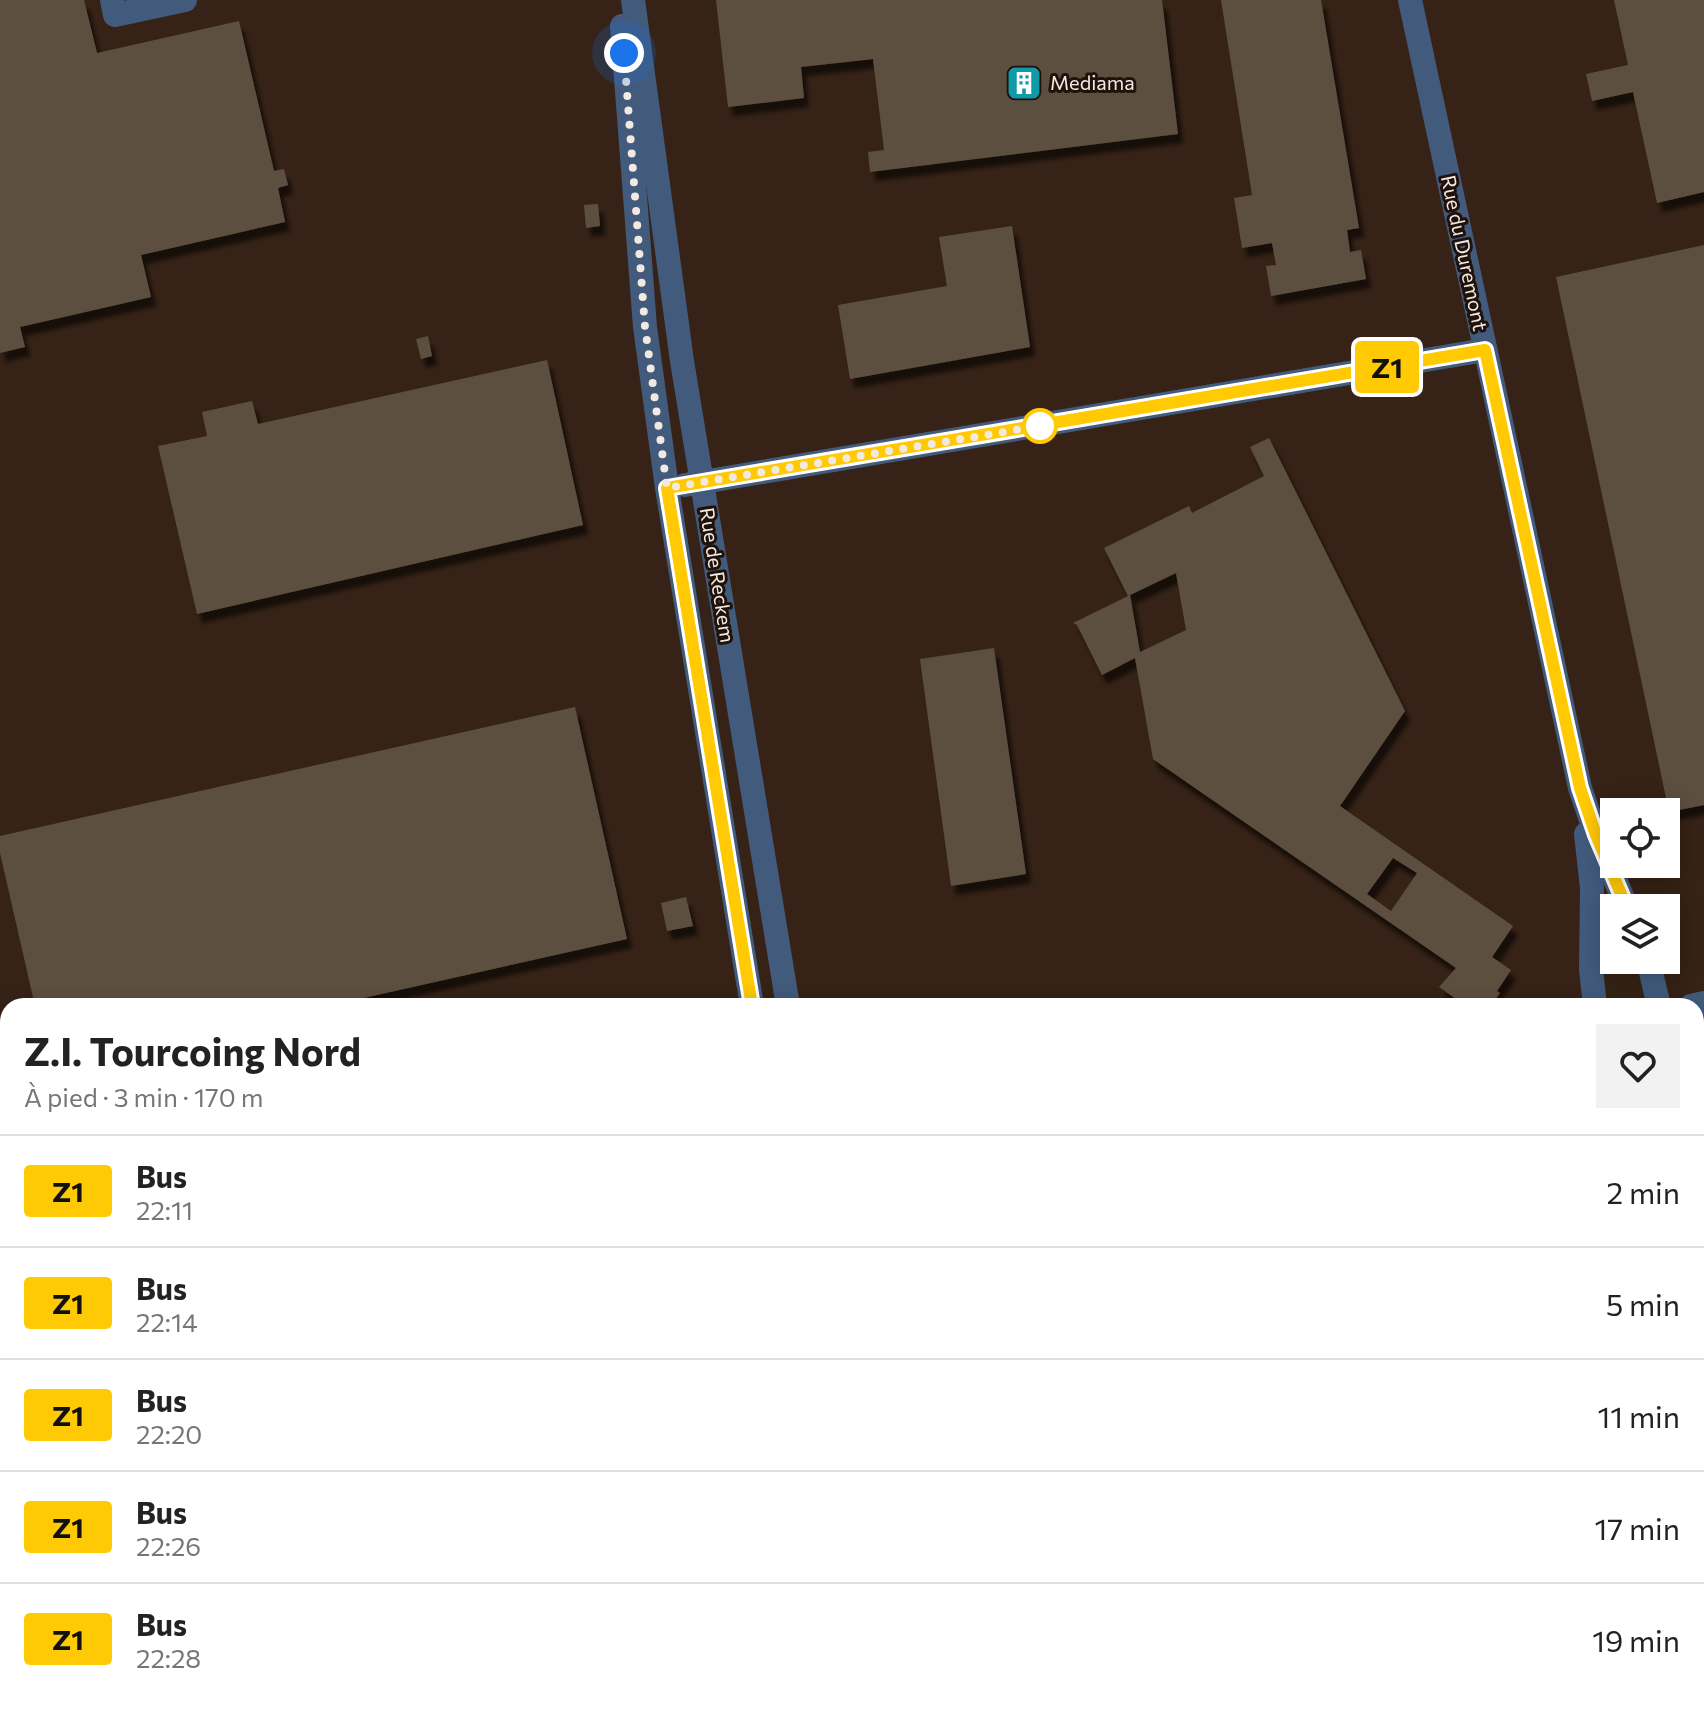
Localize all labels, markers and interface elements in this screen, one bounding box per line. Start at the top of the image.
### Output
your location [604,33,644,73]
building icon: Mediama [1005,64,1043,102]
place label: Mediama [1050,70,1135,94]
street label: Rue du Duremont [1437,173,1493,333]
line badge: Z1 [1351,341,1423,393]
text: Z1 [1371,350,1403,384]
unlabelled marker [1023,409,1057,443]
street label: Rue de Reckem [695,506,741,644]
map controls [1600,798,1680,974]
button: locate [1600,798,1680,878]
button: layers [1600,894,1680,974]
button: heart [1596,1024,1680,1108]
text: Z.I. Tourcoing Nord [24,1027,361,1074]
text: À pied · 3 min · 170 m [24,1081,263,1112]
text: Bus [136,1157,187,1194]
text: 2 min [1607,1173,1680,1210]
text: Z1 [52,1174,84,1208]
text: 22:11 [136,1194,193,1225]
text: Bus [136,1269,187,1306]
text: 5 min [1606,1285,1680,1322]
text: Z1 [52,1286,84,1320]
text: 22:14 [136,1306,198,1337]
text: Bus [136,1381,187,1418]
text: 11 min [1598,1397,1680,1434]
text: Z1 [52,1398,84,1432]
text: 22:20 [136,1418,202,1449]
text: Bus [136,1493,187,1530]
text: 17 min [1595,1509,1680,1546]
text: Z1 [52,1510,84,1544]
text: 22:26 [136,1530,201,1561]
text: Bus [136,1605,187,1642]
text: 19 min [1592,1621,1680,1658]
text: Z1 [52,1622,84,1656]
text: 22:28 [136,1642,201,1673]

